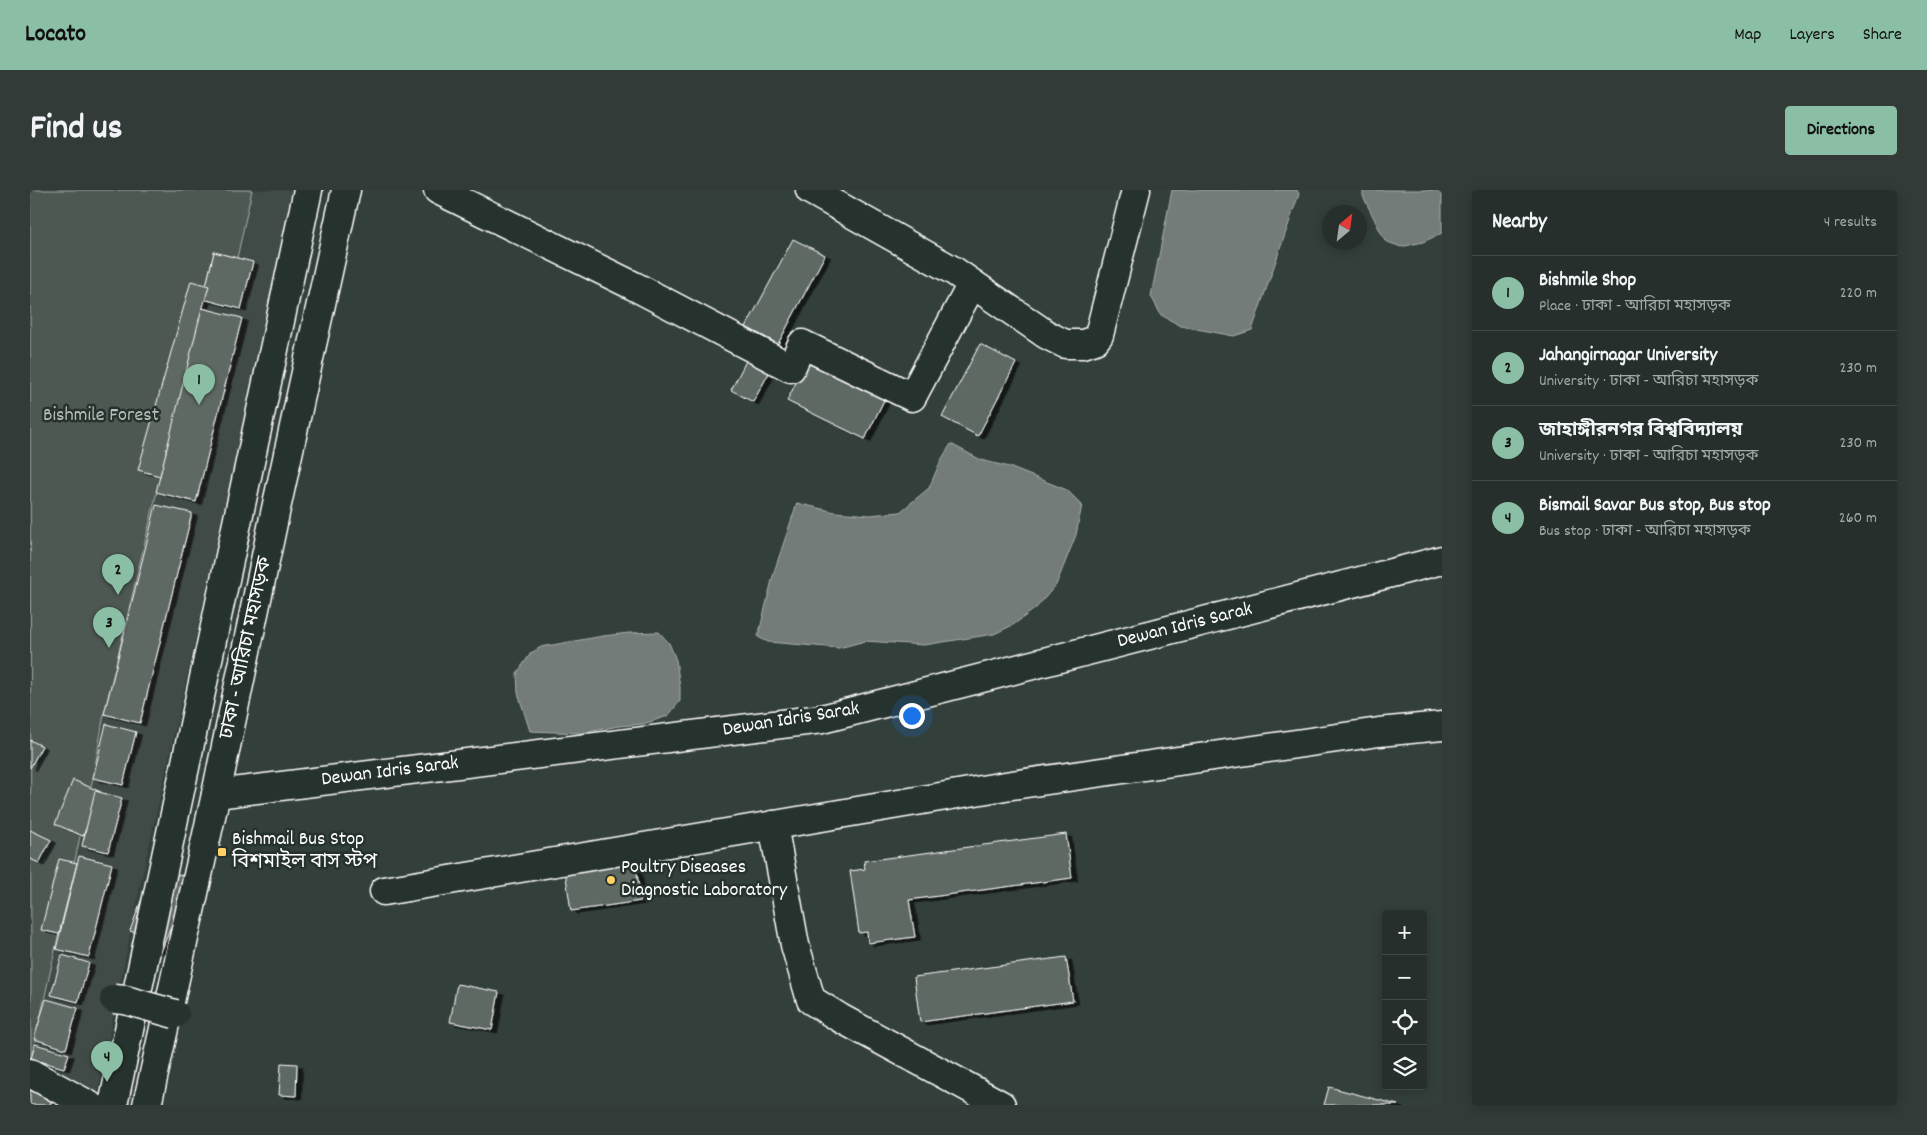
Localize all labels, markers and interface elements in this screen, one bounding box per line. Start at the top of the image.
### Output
text: Locato [25,18,86,52]
text: Map [1734,23,1761,48]
text: Layers [1789,23,1835,48]
text: Share [1863,23,1902,48]
text: Find us [30,105,122,155]
button: Directions [1785,106,1897,155]
north arrow [1322,205,1367,250]
text: Nearby [1492,208,1547,238]
text: 4 results [1824,211,1877,234]
text: Bishmile Shop [1539,268,1636,295]
text: 1 [1506,282,1510,305]
text: 220 m [1840,282,1877,305]
text: Place · ঢাকা - আরিচা মহাসড়ক [1539,295,1731,318]
text: Jahangirnagar University [1539,343,1717,370]
text: 2 [1505,357,1512,380]
text: 230 m [1840,357,1877,380]
pin: 1 [183,364,215,405]
text: University · ঢাকা - আরিচা মহাসড়ক [1539,370,1758,393]
park label: Bishmile Forest [43,402,159,430]
text: জাহাঙ্গীরনগর বিশ্ববিদ্যালয় [1539,418,1742,445]
text: 3 [1504,432,1512,455]
text: 230 m [1840,432,1877,455]
text: University · ঢাকা - আরিচা মহাসড়ক [1539,445,1758,468]
text: Bismail Savar Bus stop, Bus stop [1539,493,1771,520]
text: 4 [1505,507,1511,530]
text: 260 m [1839,507,1877,530]
text: Bus stop · ঢাকা - আরিচা মহাসড়ক [1539,520,1751,543]
street label: ঢাকা - আরিচা মহাসড়ক [213,553,280,743]
pin: 2 [102,554,134,595]
street label: Dewan Idris Sarak [1115,596,1255,656]
pin: 3 [93,607,125,648]
street label: Dewan Idris Sarak [721,695,861,745]
your location [899,703,925,729]
street label: Dewan Idris Sarak [320,750,460,794]
place label: Bishmail Bus Stop বিশমাইল বাস স্টপ [231,826,378,877]
marker: Bishmail Bus Stop বিশমাইল বাস স্টপ [216,846,228,858]
place label: Poultry Diseases Diagnostic Laboratory [621,854,788,905]
marker: Poultry Diseases Diagnostic Laboratory [605,874,617,886]
map controls [1382,910,1427,1090]
button: + [1382,910,1427,955]
button: − [1382,955,1427,1000]
button: locate [1382,1000,1427,1045]
pin: 4 [91,1041,123,1082]
button: layers [1382,1045,1427,1090]

